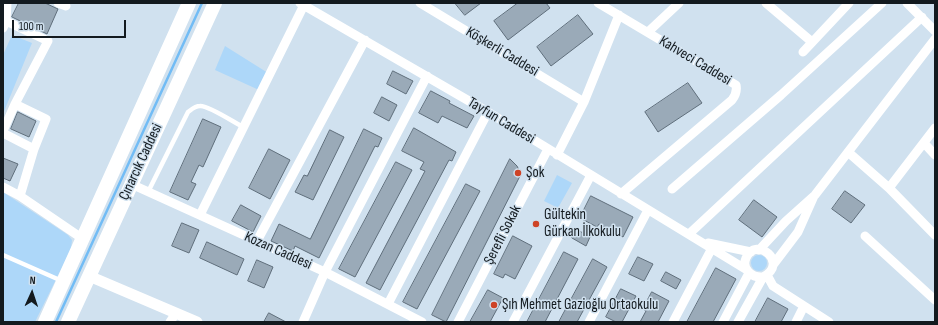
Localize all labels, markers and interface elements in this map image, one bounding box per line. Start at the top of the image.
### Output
scale bar [14,12,128,38]
text: 100 m [19,19,44,34]
street label: Köşkerli Caddesi [462,23,542,81]
street label: Kahveci Caddesi [656,32,734,90]
street label: Tayfun Caddesi [464,94,538,148]
street label: Çınarcık Caddesi [115,121,167,203]
place label: Şok [526,164,544,182]
marker: Şok [513,168,523,178]
street label: Şerefli Sokak [480,202,526,268]
place label: Gültekin Gürkan İlkokulu [544,206,621,241]
marker: Gültekin Gürkan İlkokulu [531,219,541,229]
street label: Kozan Caddesi [241,228,315,274]
north arrow [12,273,52,313]
text: N [29,274,36,287]
place label: Şıh Mehmet Gazioğlu Ortaokulu [502,296,658,314]
marker: Şıh Mehmet Gazioğlu Ortaokulu [489,300,499,310]

